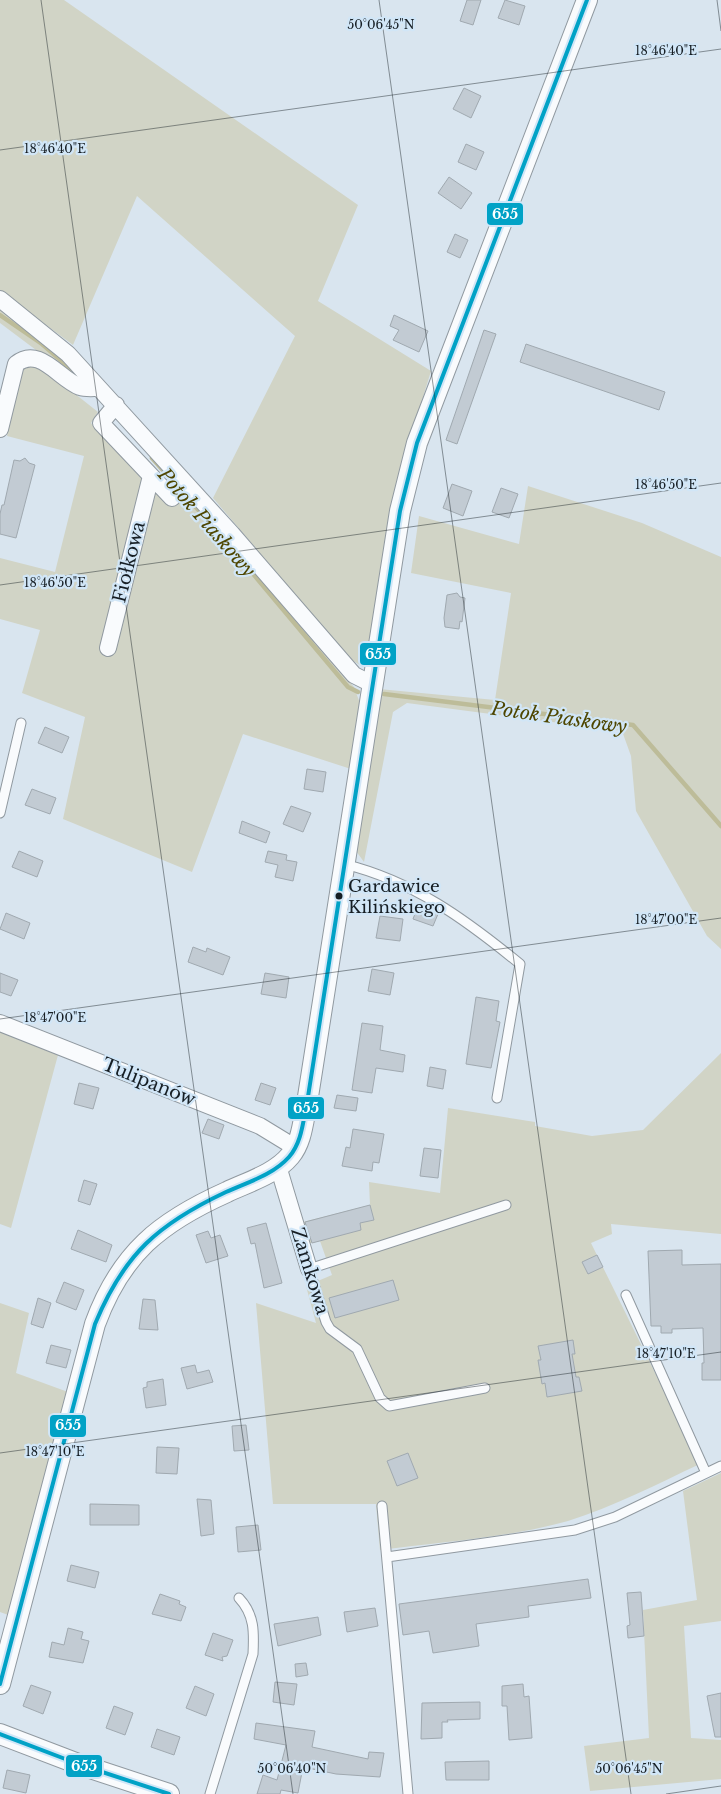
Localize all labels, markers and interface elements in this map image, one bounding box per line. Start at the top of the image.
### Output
text: 50°06'45"N [347,17,415,32]
text: 18°46'40"E [635,43,697,58]
text: 18°46'40"E [24,141,86,156]
line badge: 655 [486,202,524,226]
text: 655 [492,205,518,223]
water label: Potok Piaskowy [152,462,260,582]
text: 18°46'50"E [635,477,697,492]
street label: Fiołkowa [108,519,150,605]
text: 18°46'50"E [24,575,86,590]
line badge: 655 [359,642,397,666]
text: 655 [365,645,391,663]
water label: Potok Piaskowy [489,696,629,738]
place label: Gardawice Kilińskiego [348,876,445,918]
marker: Gardawice Kilińskiego [334,891,344,901]
text: 18°47'00"E [635,912,697,927]
text: 18°47'00"E [24,1010,86,1025]
street label: Tulipanów [99,1053,200,1111]
line badge: 655 [287,1096,325,1120]
text: 655 [293,1099,319,1117]
street label: Zamkowa [286,1225,334,1317]
text: 18°47'10"E [636,1346,696,1361]
line badge: 655 [49,1414,87,1438]
text: 655 [55,1416,81,1434]
text: 18°47'10"E [25,1444,85,1459]
line badge: 655 [65,1754,103,1778]
text: 655 [71,1757,97,1775]
text: 50°06'40"N [258,1761,327,1776]
text: 50°06'45"N [595,1761,663,1776]

